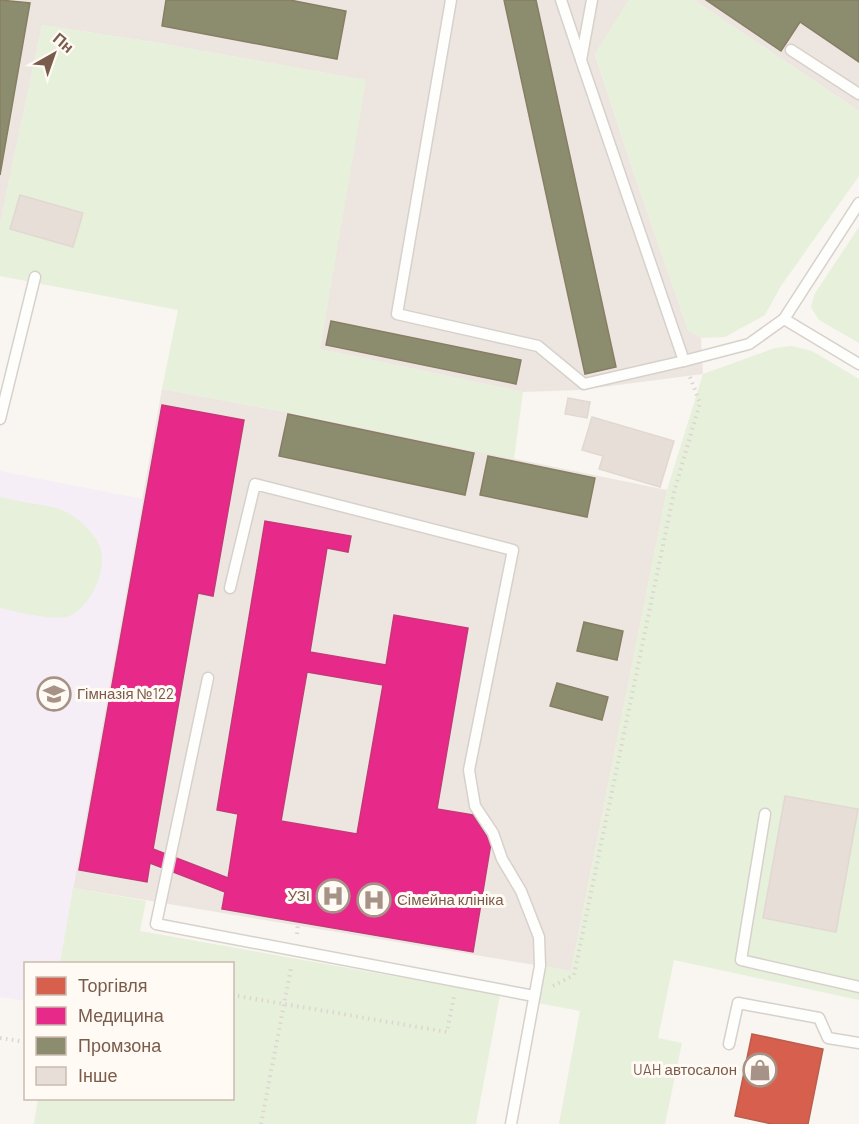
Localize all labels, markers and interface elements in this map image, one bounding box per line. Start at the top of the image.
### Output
north arrow [24,24,84,84]
text: Пн [50,28,78,56]
school or university icon: Гімназія №122 [36,676,72,712]
place label: Гімназія №122 [77,684,174,702]
hospital icon: УЗІ [315,878,351,914]
hospital icon: Сімейна клініка [356,882,392,918]
place label: УЗІ [288,886,310,904]
place label: Сімейна клініка [397,890,504,908]
legend [24,962,234,1100]
text: Торгівля [78,974,148,996]
text: Медицина [78,1004,165,1026]
text: Промзона [78,1034,162,1056]
shop icon: UAH автосалон [742,1052,778,1088]
place label: UAH автосалон [633,1060,737,1078]
text: Інше [78,1064,117,1086]

